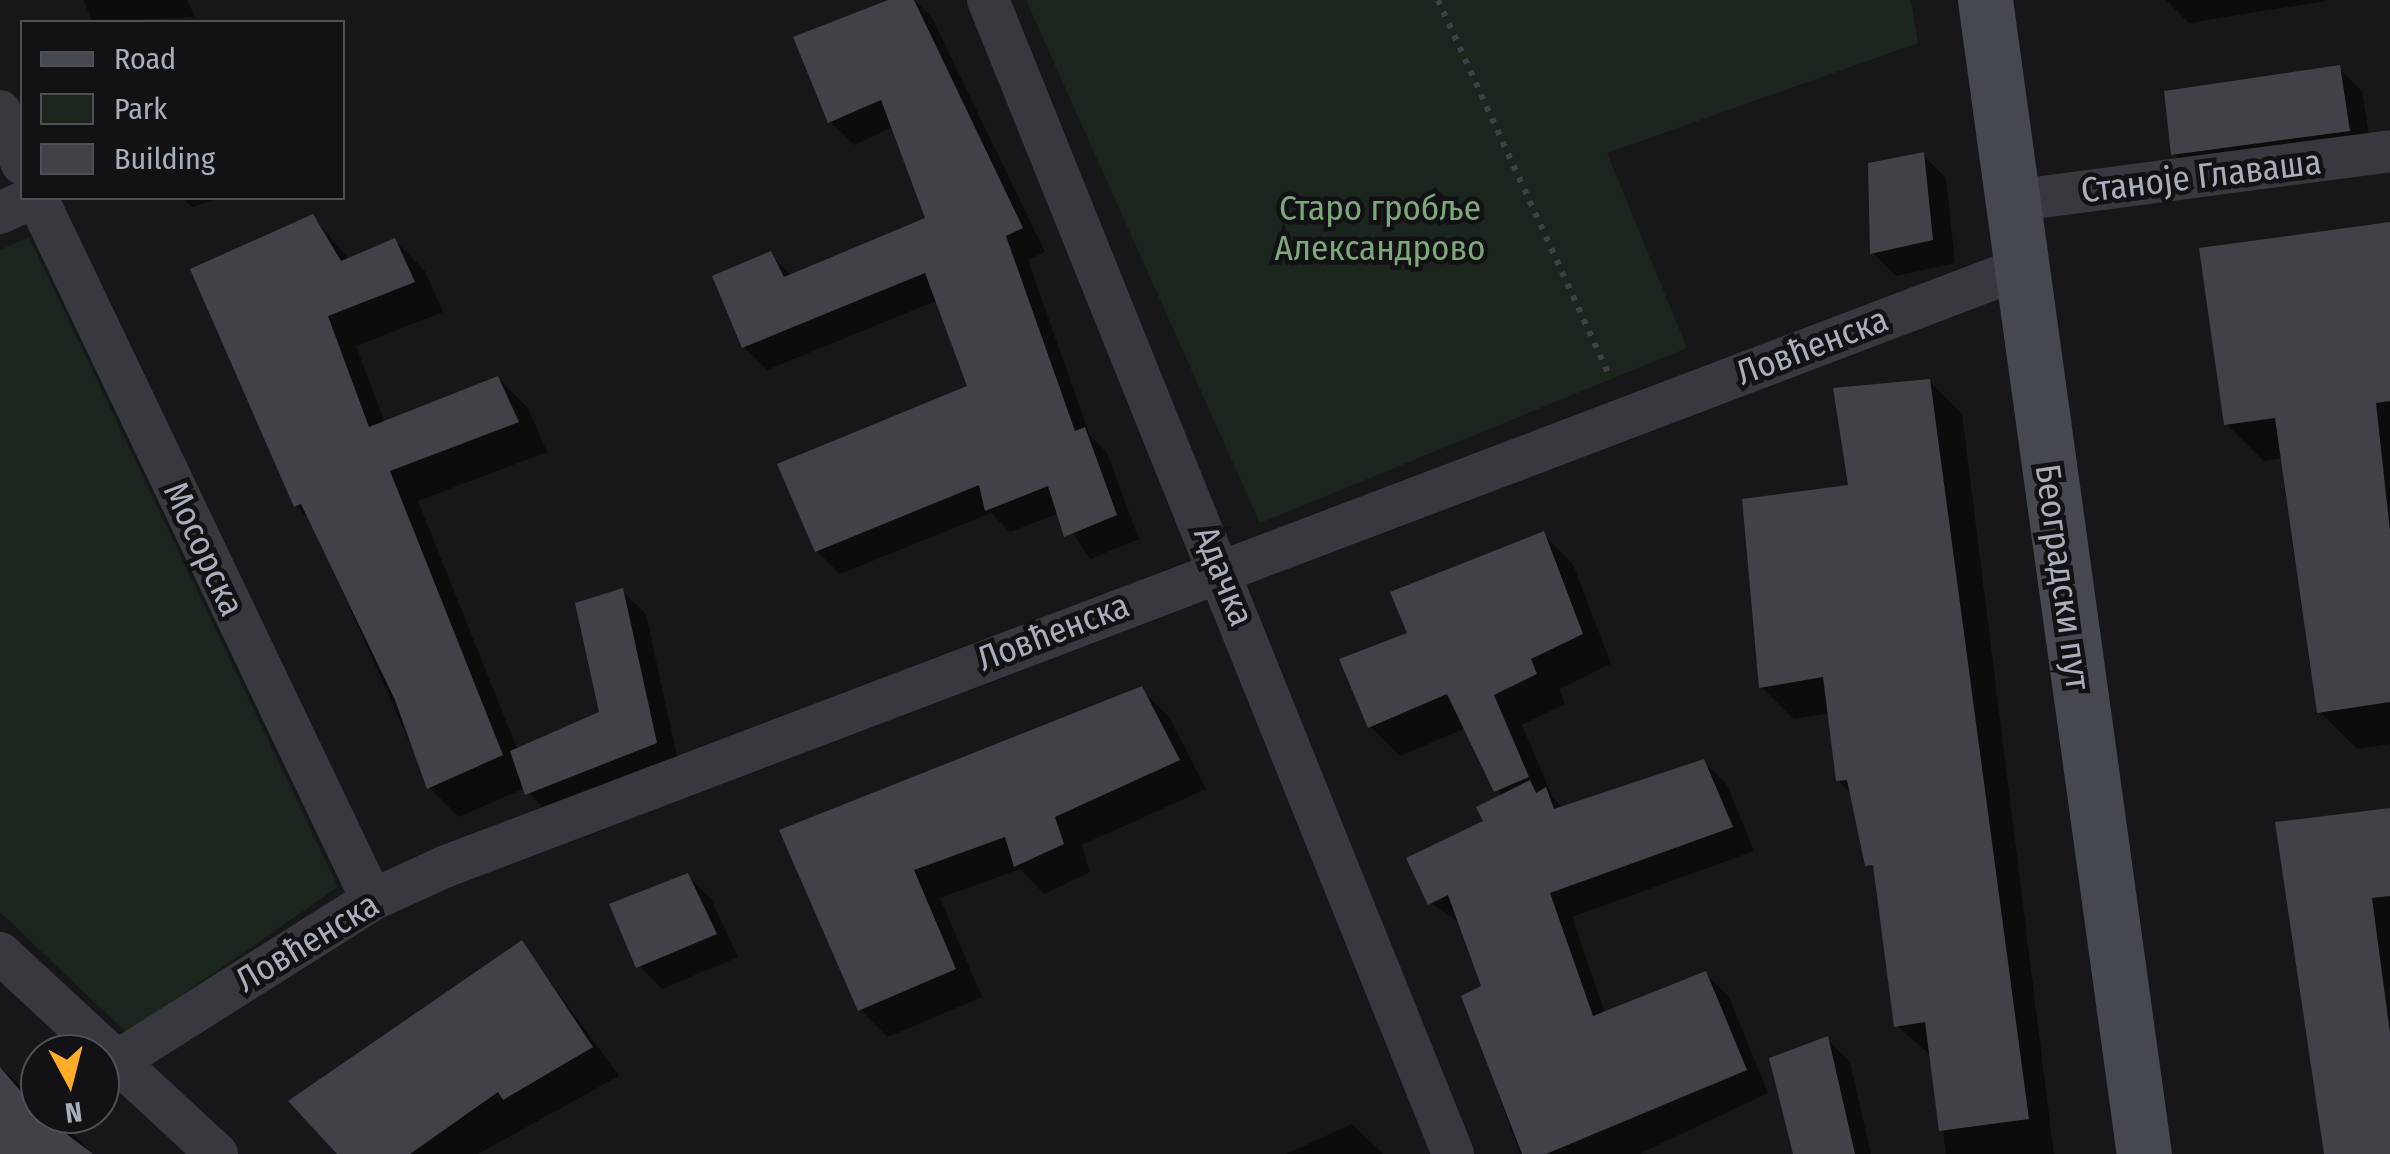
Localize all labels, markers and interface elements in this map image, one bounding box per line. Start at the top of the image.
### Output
legend [20,20,345,200]
text: Road [114,41,176,77]
text: Park [114,91,167,127]
street label: Станоје Главаша [2078,140,2324,212]
text: Building [114,141,215,177]
park label: Старо гробље Александрово [1275,187,1485,269]
street label: Ловћенска [1730,298,1894,394]
street label: Београдски пут [2026,461,2100,693]
street label: Мосорска [155,475,253,623]
street label: Адачка [1185,520,1263,632]
street label: Ловћенска [971,584,1135,680]
street label: Ловћенска [228,883,386,1001]
north arrow [20,1034,120,1134]
text: N [63,1095,84,1130]

